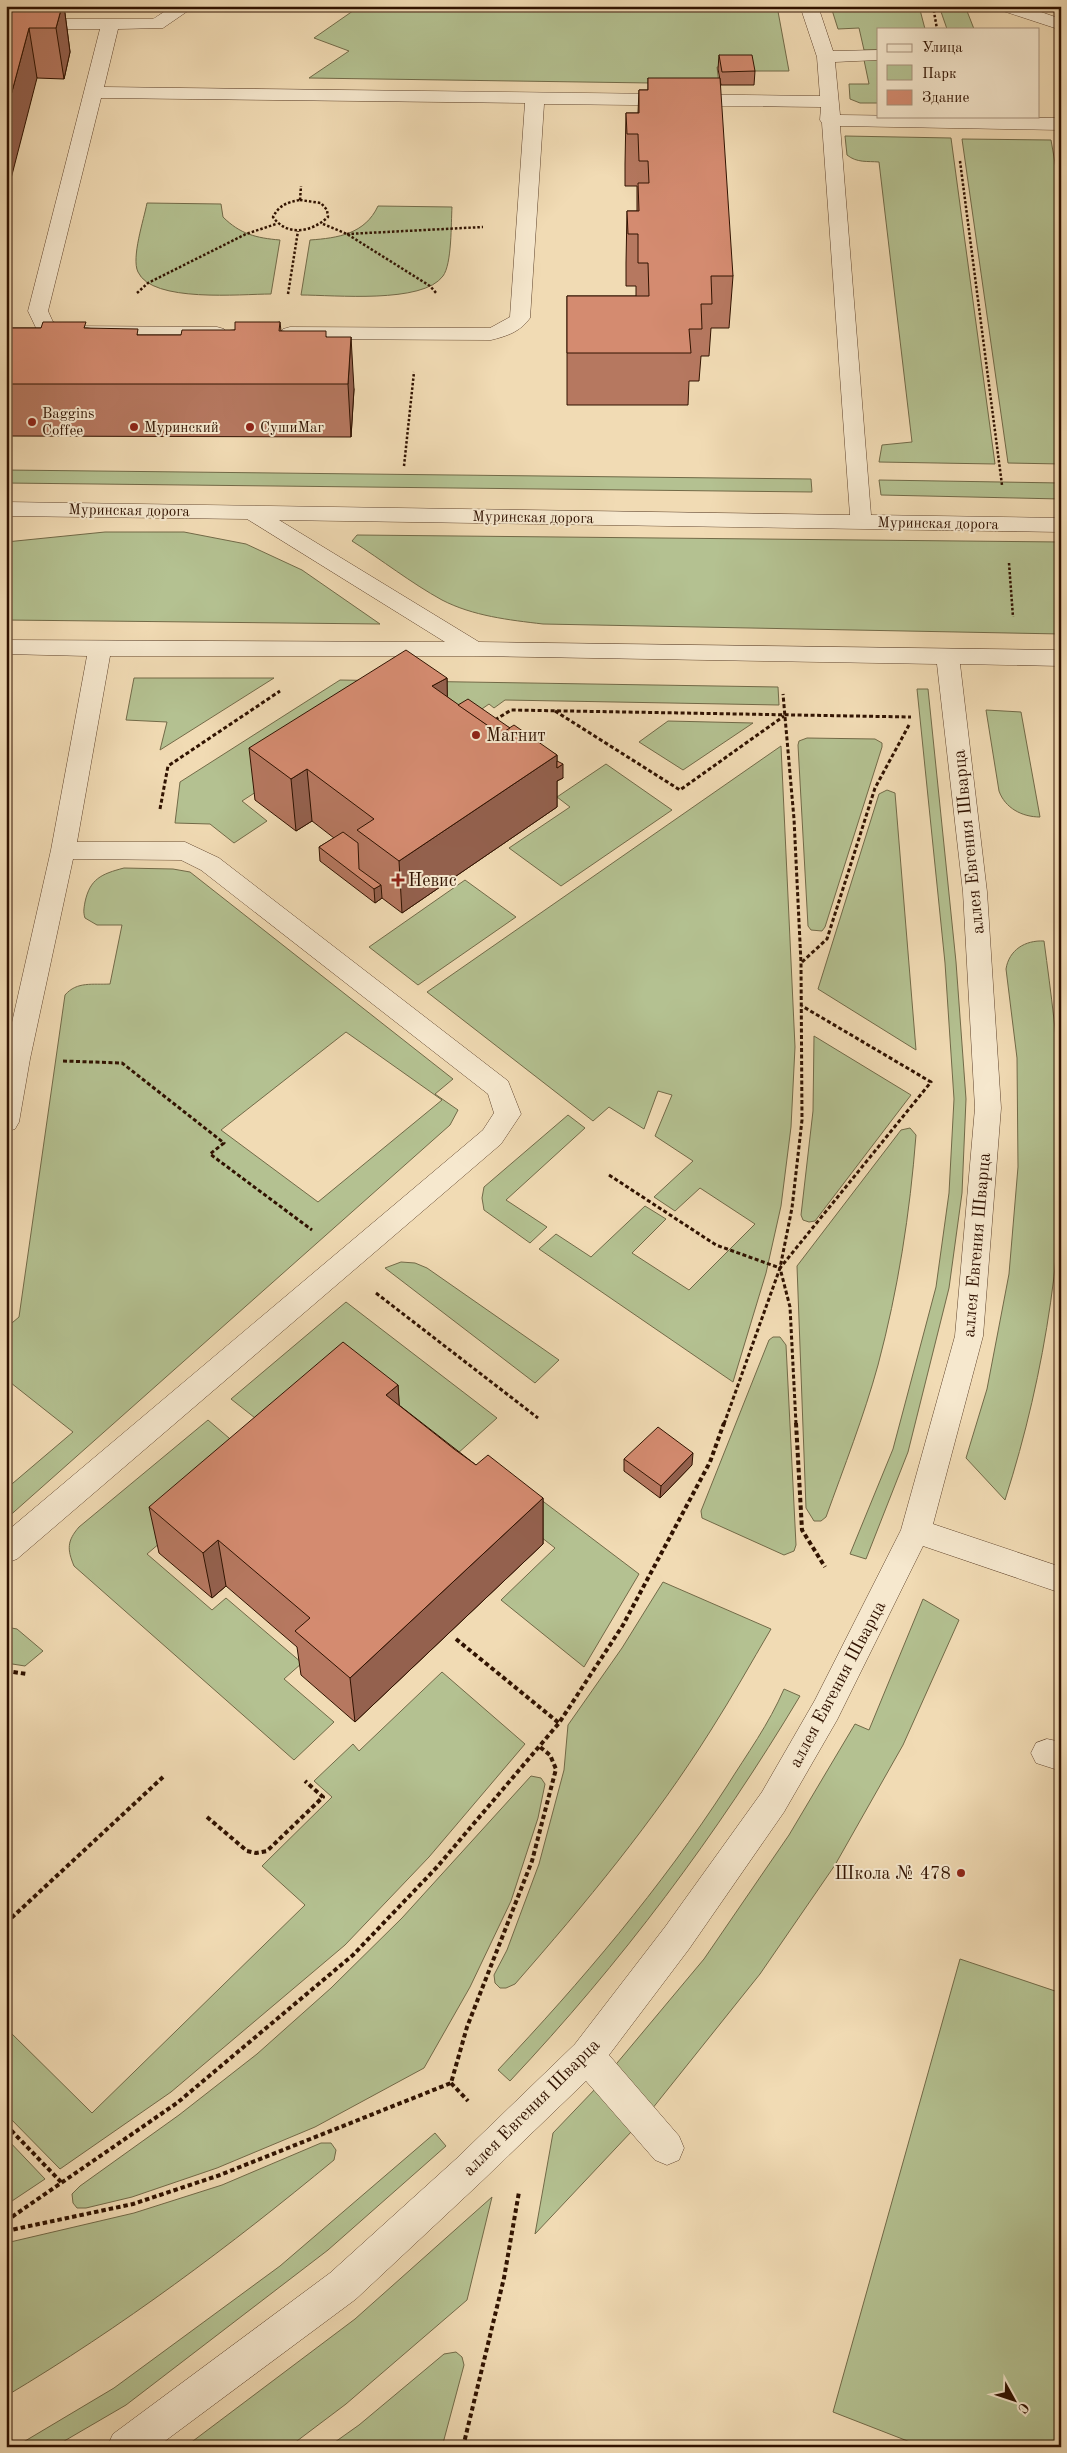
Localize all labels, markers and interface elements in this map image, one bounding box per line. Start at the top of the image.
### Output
legend [877,28,1040,118]
text: Улица [922,41,963,56]
text: Парк [922,67,957,82]
text: Здание [922,91,969,106]
place label: Baggins Coffee [42,407,95,439]
marker: Baggins Coffee [26,416,38,428]
marker: Муринский [128,421,140,433]
place label: Муринский [144,421,219,436]
marker: СушиМаг [244,421,256,433]
place label: СушиМаг [260,421,324,436]
street label: Муринская дорога [68,503,190,520]
street label: Муринская дорога [472,510,594,527]
street label: Муринская дорога [877,516,999,533]
place label: Магнит [486,727,546,745]
marker: Магнит [470,729,482,741]
street label: аллея Евгения Шварца [950,749,988,935]
place label: Невис [408,872,457,890]
marker: Невис [392,874,404,886]
street label: аллея Евгения Шварца [960,1152,994,1338]
street label: аллея Евгения Шварца [786,1598,889,1771]
place label: Школа № 478 [835,1865,951,1883]
marker: Школа № 478 [955,1867,967,1879]
street label: аллея Евгения Шварца [460,2036,604,2180]
north arrow [990,2376,1040,2426]
text: С [1015,2400,1032,2416]

